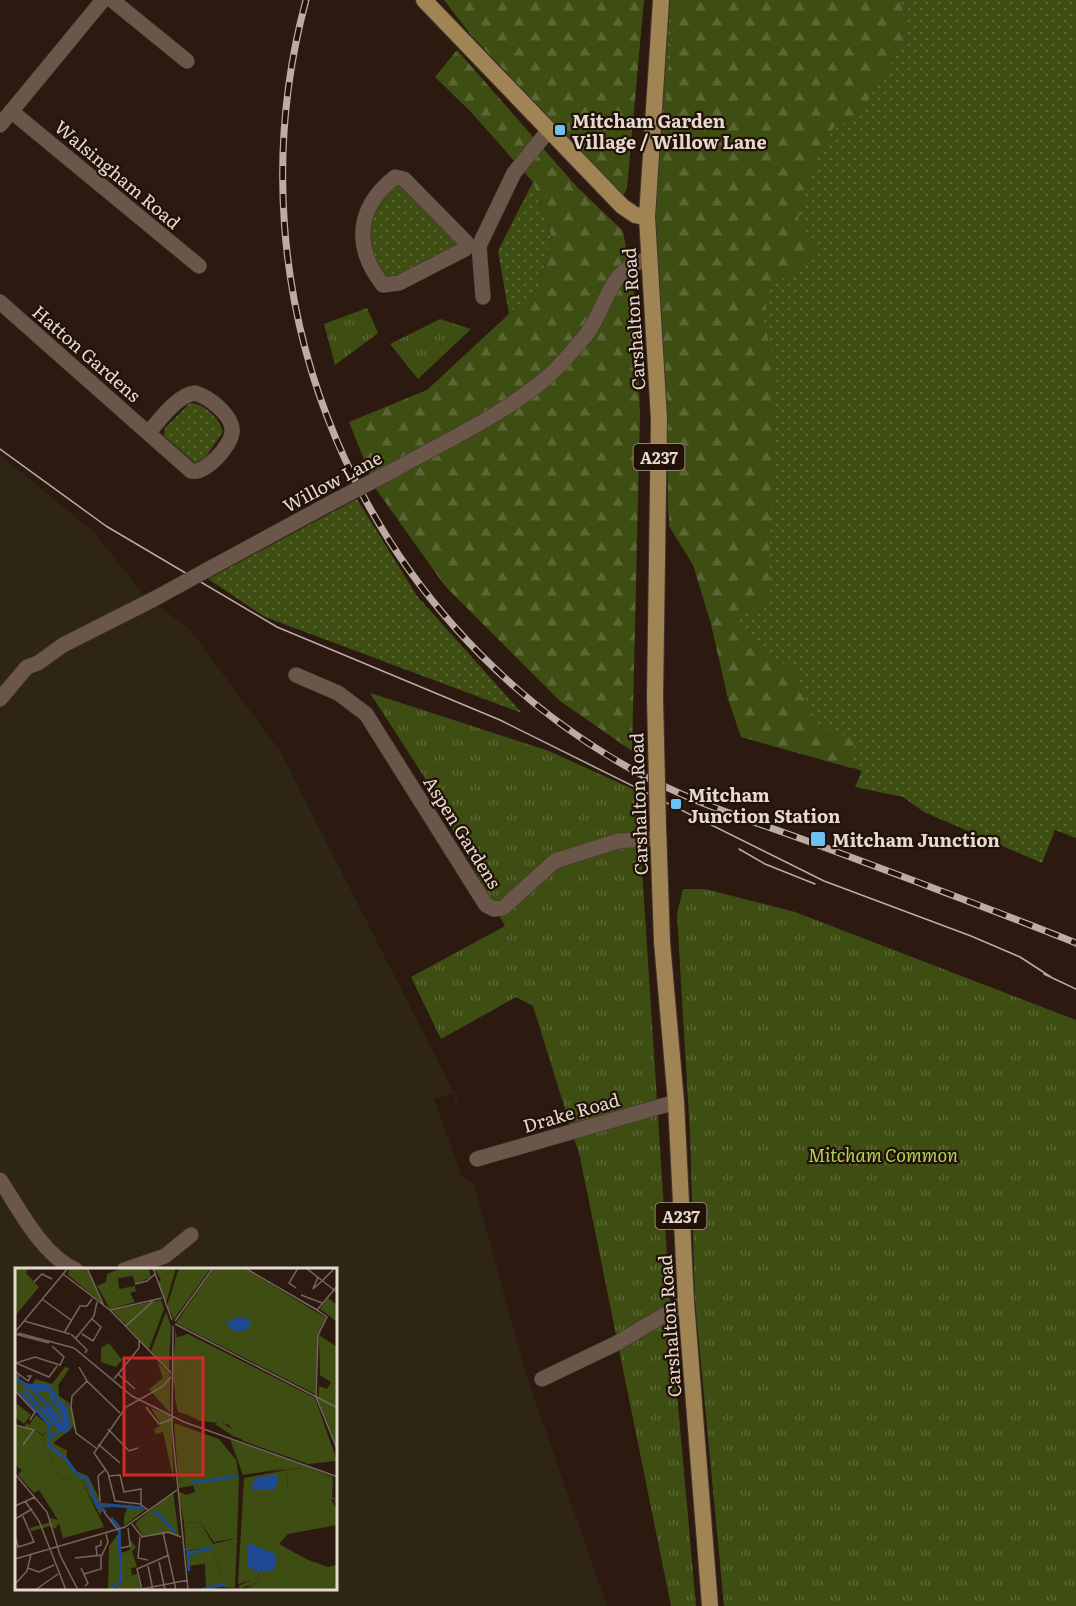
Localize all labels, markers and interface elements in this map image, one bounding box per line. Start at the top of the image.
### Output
place label: Mitcham Garden Village / Willow Lane [572,107,767,155]
street label: Walsingham Road [49,113,187,235]
marker: Mitcham Garden Village / Willow Lane [553,123,567,137]
street label: Carshalton Road [615,247,651,391]
street label: Hatton Gardens [27,298,147,408]
street label: Willow Lane [278,444,386,518]
road number: A237 [634,444,684,470]
street label: Carshalton Road [622,732,654,876]
street label: Aspen Gardens [418,770,508,894]
place label: Mitcham Junction Station [688,781,841,829]
marker: Mitcham Junction Station [669,797,683,811]
place label: Mitcham Junction [832,826,1000,853]
marker: Mitcham Junction [809,830,827,848]
street label: Drake Road [520,1085,622,1139]
park label: Mitcham Common [808,1141,958,1168]
road number: A237 [656,1203,706,1229]
street label: Carshalton Road [651,1254,687,1398]
inset map [15,1268,338,1591]

